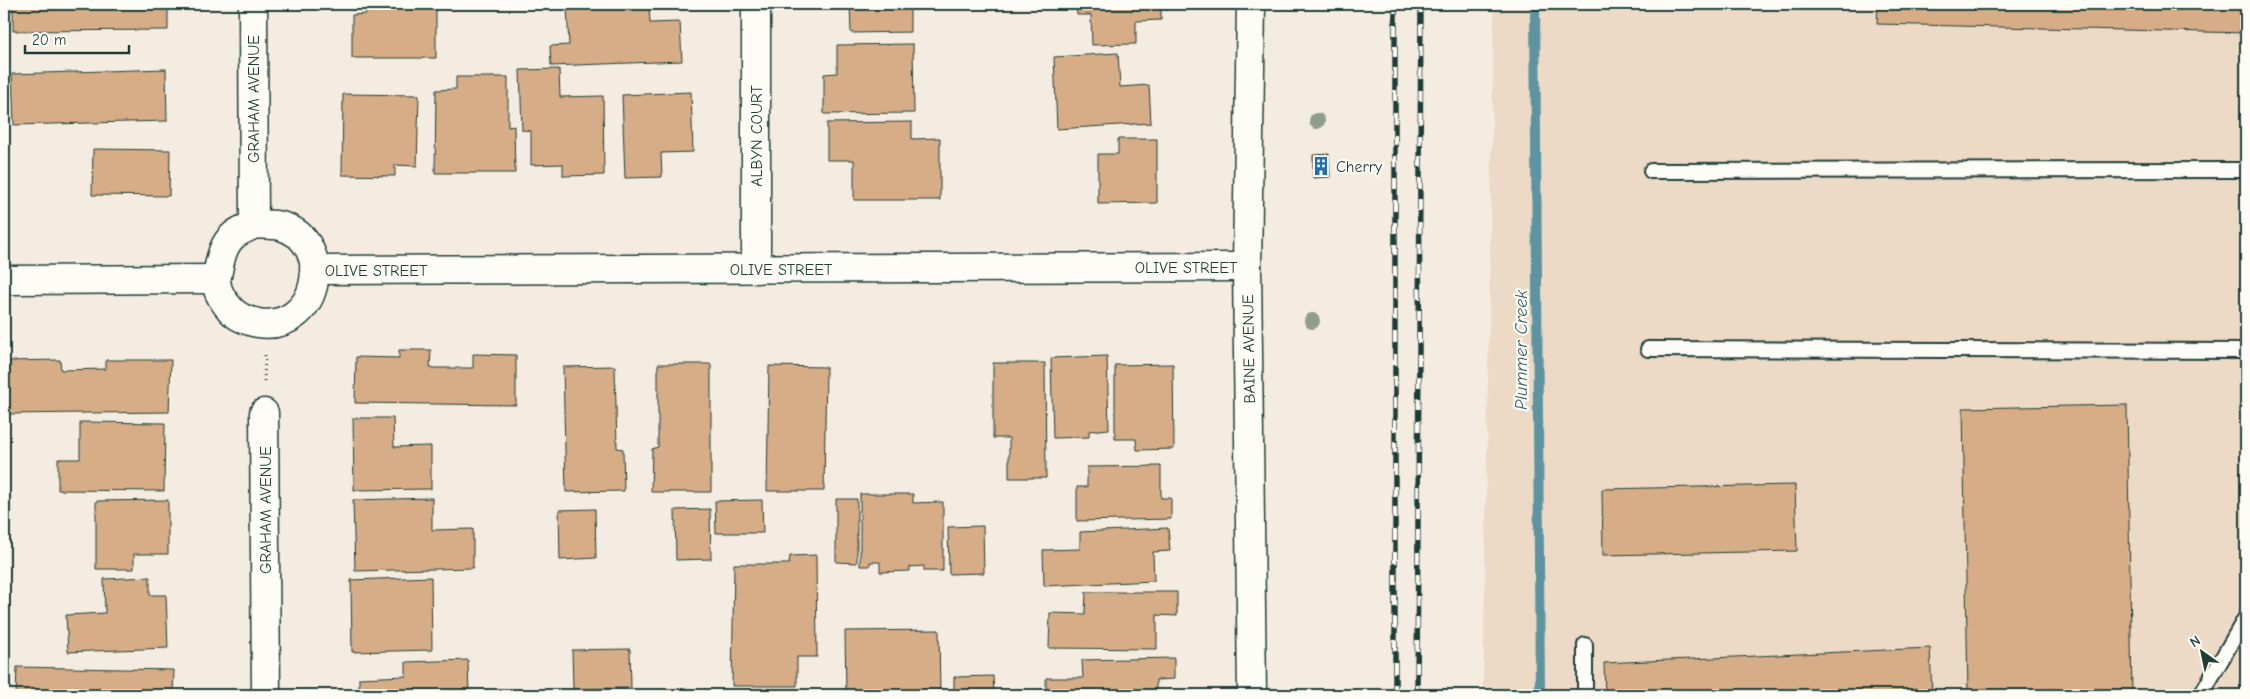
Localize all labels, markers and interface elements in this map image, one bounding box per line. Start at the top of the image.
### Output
scale bar [25,22,129,54]
text: 20 m [32,31,66,49]
street label: GRAHAM AVENUE [245,35,263,163]
street label: ALBYN COURT [748,85,766,187]
building icon: Cherry [1310,155,1332,177]
place label: Cherry [1336,158,1383,176]
street label: OLIVE STREET [1135,259,1238,277]
street label: OLIVE STREET [730,261,833,279]
street label: OLIVE STREET [325,262,428,280]
water label: Plummer Creek [1511,290,1532,410]
street label: BAINE AVENUE [1239,294,1259,404]
street label: GRAHAM AVENUE [257,446,275,574]
north arrow [2178,626,2228,676]
text: N [2187,632,2204,651]

